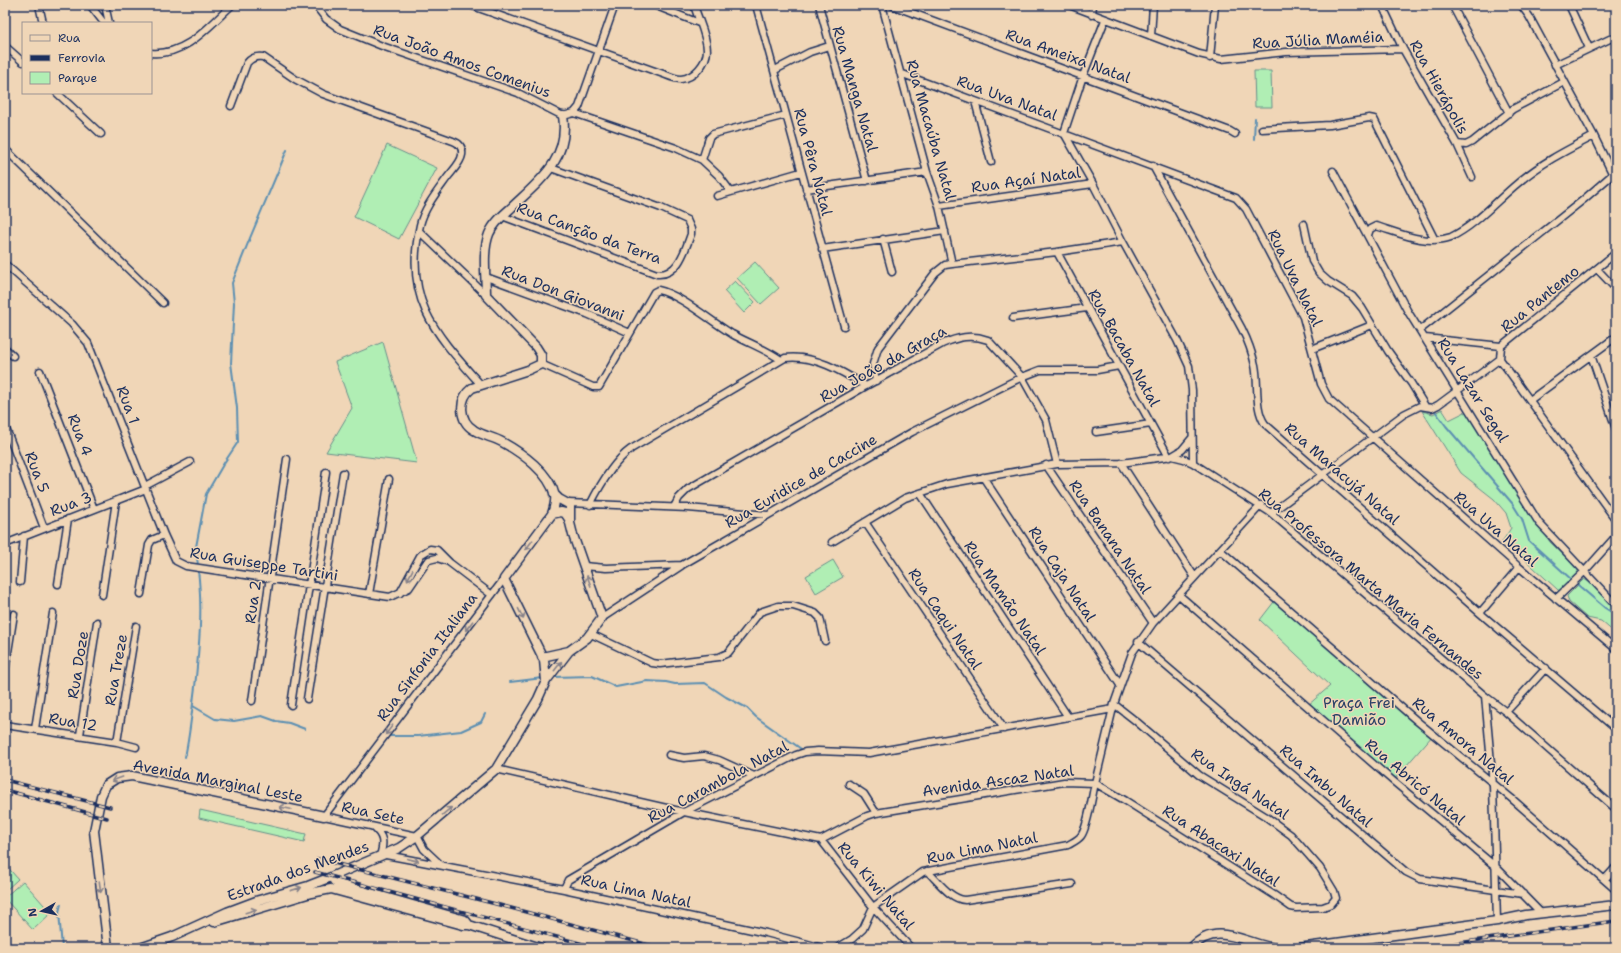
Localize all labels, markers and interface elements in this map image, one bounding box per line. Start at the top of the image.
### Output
street label: Rua João Amos Comenius [370,20,554,102]
legend [22,22,152,94]
street label: Rua Manga Natal [828,24,883,155]
street label: Rua Ameixa Natal [1003,24,1134,88]
street label: Rua Júlia Maméia [1252,27,1385,53]
text: Rua [58,30,81,46]
street label: Rua Hierápolis [1405,36,1473,138]
text: Ferrovia [58,50,106,66]
street label: Rua Macaúba Natal [901,57,961,203]
text: Parque [58,70,97,86]
street label: Rua Uva Natal [954,71,1060,126]
street label: Rua Pêra Natal [789,106,837,218]
street label: Rua Açaí Natal [970,162,1082,198]
street label: Rua Canção da Terra [514,197,665,269]
street label: Rua Uva Natal [1263,226,1327,330]
street label: Rua Don Giovanni [499,260,627,326]
street label: Rua Pantemo [1497,261,1583,337]
street label: Rua Bacaba Natal [1083,286,1165,411]
street label: Rua João da Graça [816,321,950,407]
street label: Rua Lazar Segal [1433,334,1513,446]
street label: Rua 1 [112,383,144,427]
street label: Rua 4 [63,411,97,459]
street label: Rua Maracujá Natal [1280,418,1404,530]
street label: Rua Euridice de Caccine [721,429,881,533]
street label: Rua 5 [20,449,54,495]
street label: Rua Banana Natal [1064,476,1156,598]
street label: Rua Professora Marta Maria Fernandes [1254,484,1488,684]
street label: Rua 3 [47,487,95,521]
street label: Rua Uva Natal [1450,487,1543,571]
street label: Rua Caja Natal [1024,522,1101,626]
street label: Rua Mamão Natal [959,537,1051,659]
one-way arrow [525,540,533,551]
street label: Rua Guiseppe Tartini [189,542,339,586]
street label: Rua Caqui Natal [904,564,987,674]
one-way arrow [406,569,413,581]
one-way arrow [585,575,593,587]
street label: Rua 2 [240,579,266,625]
street label: Rua Sinfonia Italiana [372,588,482,725]
one-way arrow [518,607,525,619]
one-way arrow [464,621,473,632]
street label: Rua Doze [63,630,93,700]
street label: Rua Treze [100,633,132,707]
one-way arrow [554,661,562,672]
park label: Praça Frei Damião [1323,693,1395,730]
street label: Rua Amora Natal [1408,693,1518,790]
street label: Rua 12 [47,708,99,736]
one-way arrow [385,724,394,735]
street label: Rua Abricó Natal [1361,734,1470,830]
street label: Rua Carambola Natal [644,736,792,828]
street label: Rua Imbu Natal [1275,740,1377,832]
street label: Rua Ingá Natal [1187,744,1293,824]
street label: Avenida Marginal Leste [131,755,305,807]
street label: Avenida Ascaz Natal [921,760,1076,802]
one-way arrow [111,776,124,783]
street label: Rua Sete [340,797,406,829]
street label: Rua Abacaxi Natal [1158,801,1284,892]
one-way arrow [279,803,292,811]
one-way arrow [442,806,452,815]
street label: Rua Lima Natal [925,827,1040,869]
street label: Estrada dos Mendes [224,836,372,906]
street label: Rua Kiwi Natal [833,838,919,935]
one-way arrow [406,856,419,864]
street label: Rua Lima Natal [579,870,694,913]
one-way arrow [96,880,104,893]
one-way arrow [290,885,303,892]
north arrow [22,891,62,931]
text: N [25,907,41,918]
one-way arrow [244,907,257,914]

